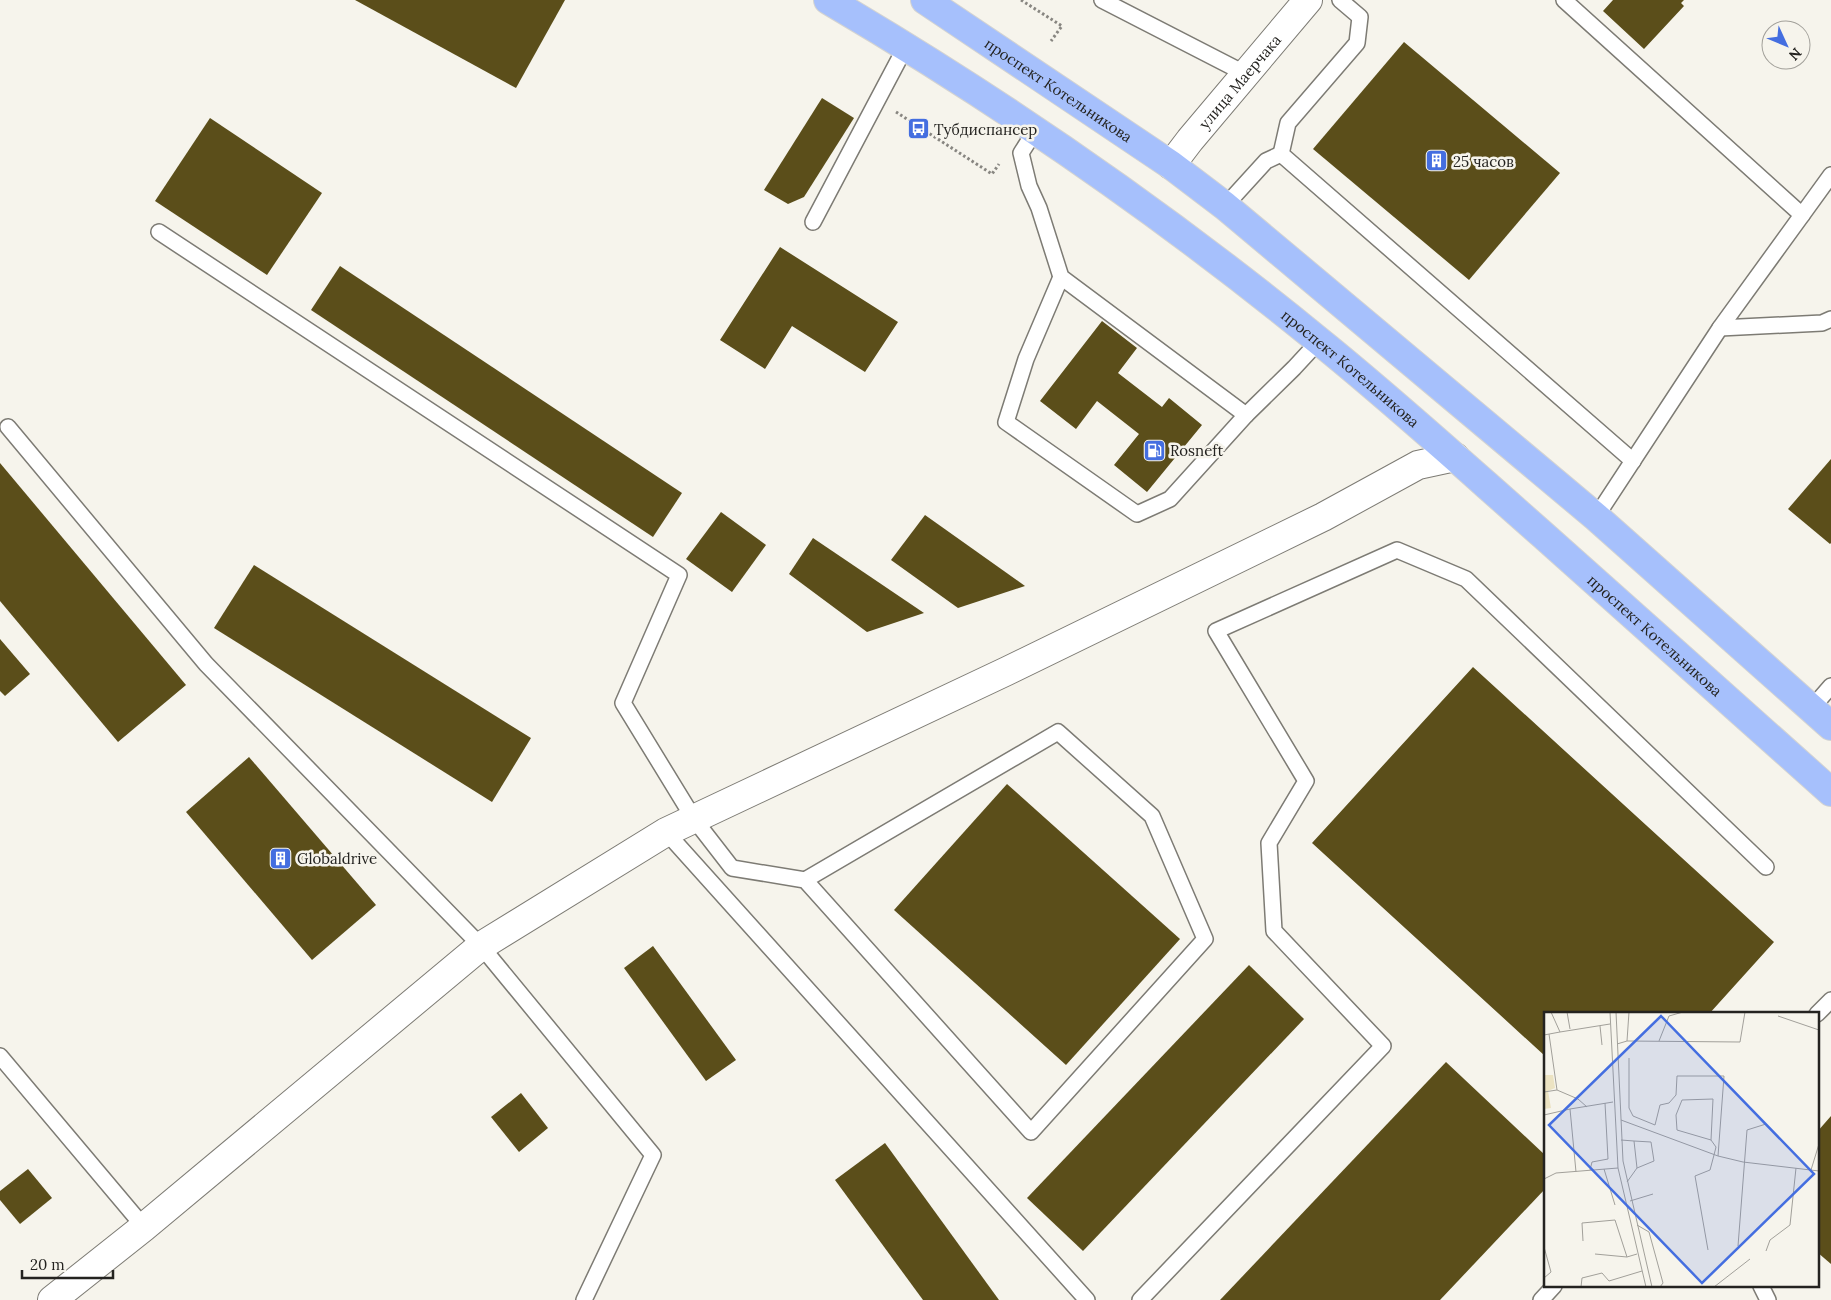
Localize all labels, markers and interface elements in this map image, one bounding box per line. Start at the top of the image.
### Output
north arrow [1761,20,1811,70]
street label: улица Маерчака [1194,30,1285,133]
street label: проспект Котельникова [981,33,1136,146]
text: N [1785,44,1806,64]
bus stop icon: Тубдиспансер [906,117,930,141]
place label: Тубдиспансер [934,120,1037,139]
building icon: 25 часов [1425,149,1449,173]
place label: 25 часов [1453,152,1514,171]
street label: проспект Котельникова [1278,305,1424,431]
fuel station icon: Rosneft [1142,438,1166,462]
place label: Rosneft [1170,441,1224,460]
street label: проспект Котельникова [1584,570,1726,700]
building icon: Globaldrive [269,846,293,870]
place label: Globaldrive [297,849,377,868]
inset map [1544,1012,1818,1288]
scale bar [22,1248,114,1280]
text: 20 m [30,1255,65,1274]

